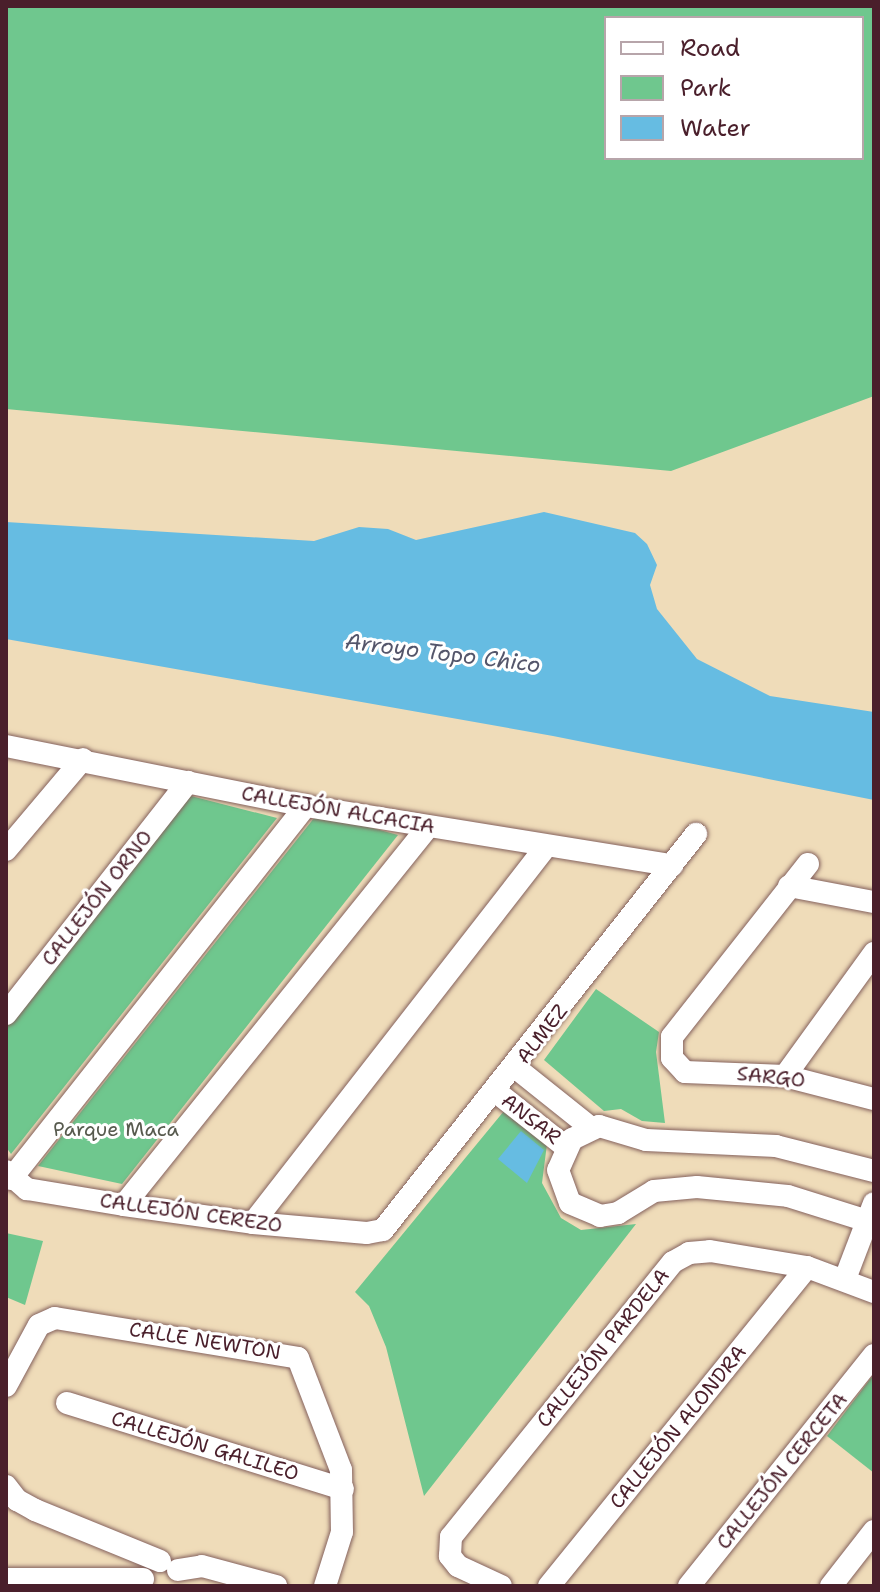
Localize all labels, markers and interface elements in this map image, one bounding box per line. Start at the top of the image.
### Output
legend [604,16,864,160]
text: Road [680,32,740,64]
text: Park [680,72,732,104]
text: Water [680,112,751,144]
water label: Arroyo Topo Chico [344,628,542,678]
street label: CALLEJÓN ALCACIA [240,781,436,839]
street label: CALLEJÓN ORNO [37,825,157,971]
street label: ALMEZ [511,1000,573,1068]
street label: SARGO [736,1061,806,1093]
street label: ANSAR [497,1088,565,1150]
park label: Parque Maca [53,1117,179,1141]
street label: CALLEJÓN CEREZO [98,1188,284,1238]
street label: CALLEJÓN PARDELA [532,1264,674,1432]
street label: CALLE NEWTON [128,1317,282,1365]
street label: CALLEJÓN ALONDRA [605,1340,751,1514]
street label: CALLEJÓN CERCETA [711,1388,853,1554]
street label: CALLEJÓN GALILEO [108,1406,302,1486]

